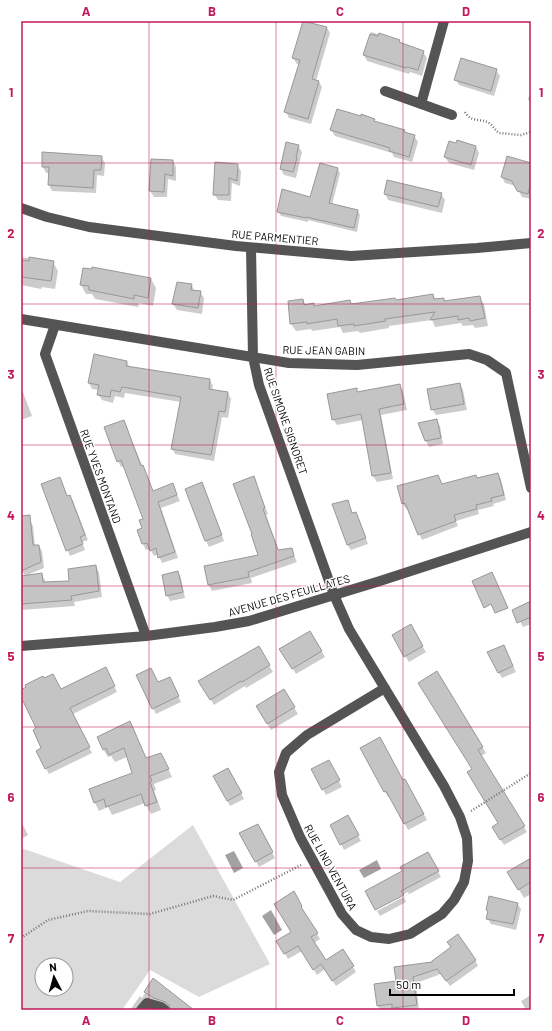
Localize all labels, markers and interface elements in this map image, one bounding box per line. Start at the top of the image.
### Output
text: A [82,3,91,19]
text: B [208,3,216,19]
text: C [336,3,344,19]
text: D [462,3,470,19]
text: 1 [9,84,13,100]
text: 1 [539,84,543,100]
text: 2 [7,225,15,241]
text: 2 [537,225,545,241]
street label: RUE PARMENTIER [231,227,319,247]
street label: RUE JEAN GABIN [283,343,365,357]
text: 3 [7,366,15,382]
street label: RUE SIMONE SIGNORET [261,366,311,476]
text: 3 [537,366,545,382]
street label: RUE YVES MONTAND [78,427,124,525]
text: 4 [7,507,15,523]
text: 4 [537,507,545,523]
street label: AVENUE DES FEUILLATES [227,571,351,619]
text: 5 [7,648,15,664]
text: 5 [537,648,545,664]
text: 6 [8,789,15,805]
text: 6 [538,789,545,805]
street label: RUE LINO VENTURA [302,822,360,912]
text: 7 [8,930,15,946]
text: 7 [538,930,545,946]
north arrow [34,957,74,997]
text: N [49,960,57,973]
scale bar [390,971,514,997]
text: 50 m [396,977,421,991]
text: A [82,1012,91,1028]
text: B [208,1012,216,1028]
text: C [336,1012,344,1028]
text: D [462,1012,470,1028]

